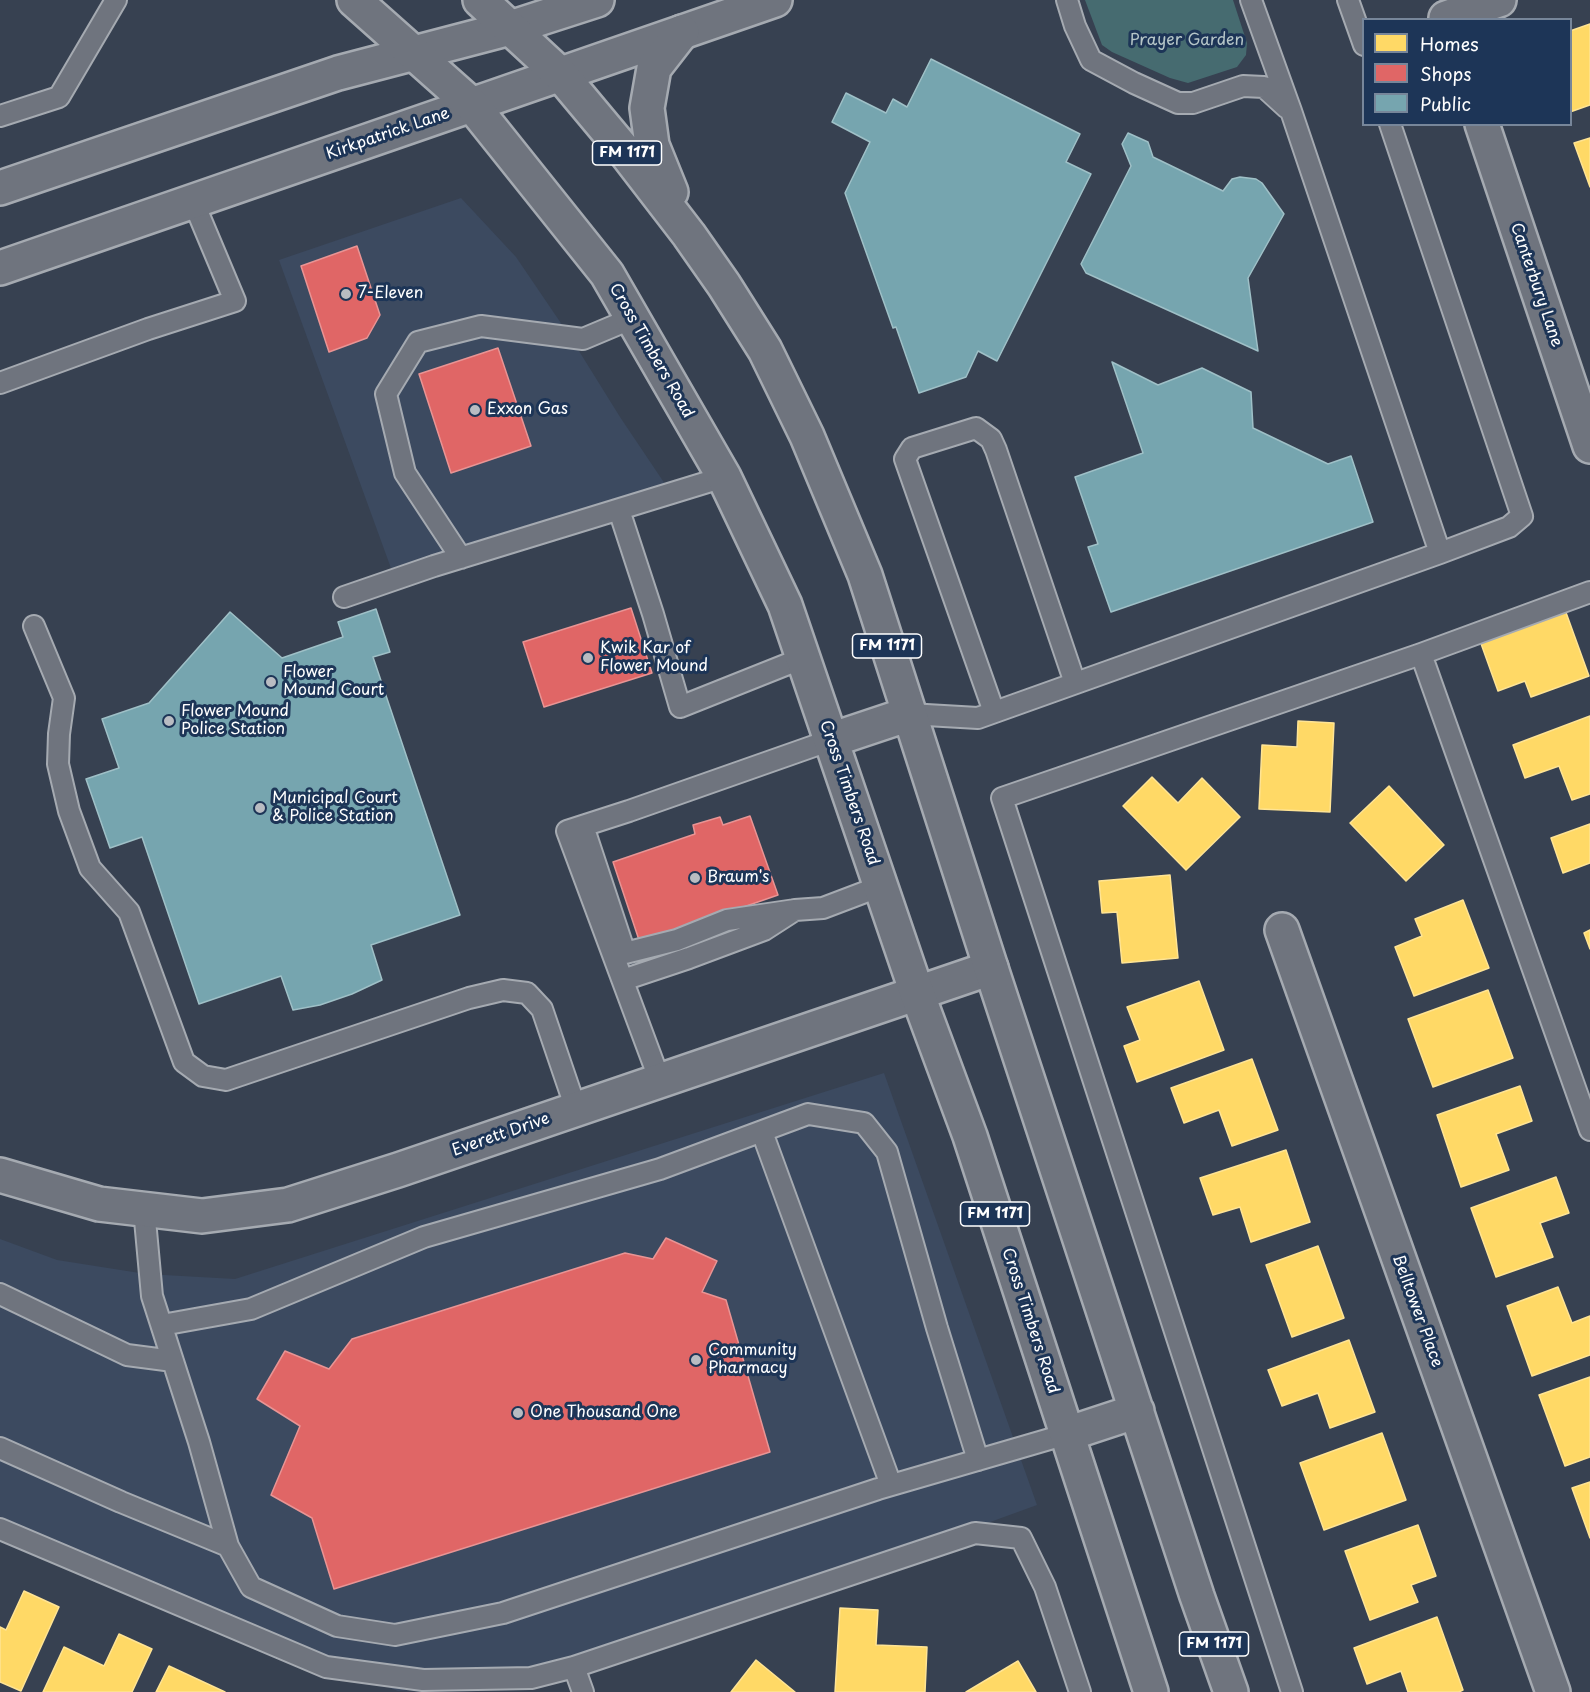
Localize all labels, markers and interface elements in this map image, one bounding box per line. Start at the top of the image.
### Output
legend [1362,18,1572,126]
text: Homes [1420,30,1478,57]
park label: Prayer Garden [1130,31,1244,51]
text: Shops [1420,60,1471,87]
text: Public [1420,90,1471,117]
street label: Kirkpatrick Lane [324,104,452,164]
road number: FM 1171 [592,141,662,165]
street label: Canterbury Lane [1506,220,1566,350]
street label: Cross Timbers Road [605,280,697,422]
place label: 7-Eleven [358,284,423,304]
marker: 7-Eleven [339,287,353,301]
place label: Exxon Gas [487,400,568,420]
marker: Exxon Gas [468,403,482,417]
road number: FM 1171 [852,634,922,658]
place label: Kwik Kar of Flower Mound [600,639,708,677]
marker: Kwik Kar of Flower Mound [581,651,595,665]
place label: Flower Mound Court [283,663,384,701]
marker: Flower Mound Court [264,675,278,689]
place label: Flower Mound Police Station [181,702,289,740]
marker: Flower Mound Police Station [162,714,176,728]
street label: Cross Timbers Road [815,718,883,868]
place label: Municipal Court & Police Station [272,789,398,827]
marker: Municipal Court & Police Station [253,801,267,815]
place label: Braum's [707,868,769,888]
marker: Braum's [688,871,702,885]
street label: Everett Drive [450,1109,552,1161]
road number: FM 1171 [960,1202,1030,1226]
street label: Cross Timbers Road [997,1246,1063,1396]
street label: Belltower Place [1388,1252,1446,1370]
place label: Community Pharmacy [708,1341,797,1379]
marker: Community Pharmacy [689,1353,703,1367]
place label: One Thousand One [530,1403,678,1423]
marker: One Thousand One [511,1406,525,1420]
road number: FM 1171 [1180,1632,1248,1656]

